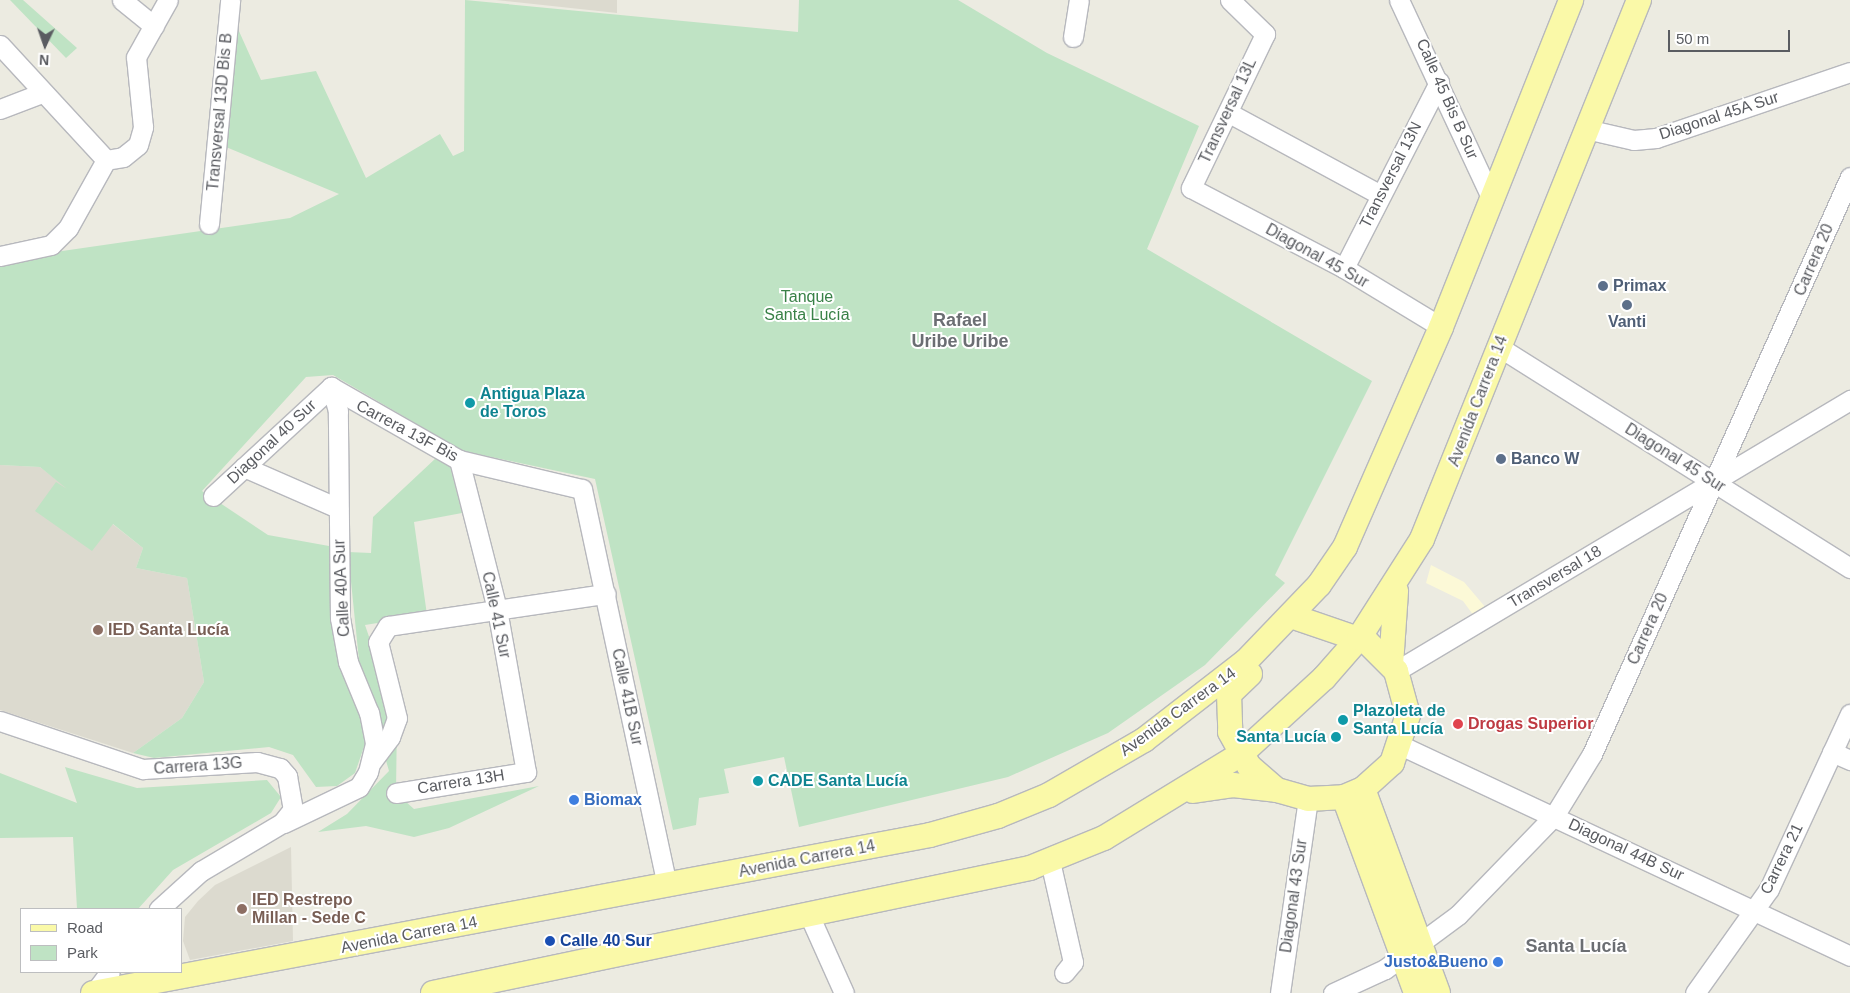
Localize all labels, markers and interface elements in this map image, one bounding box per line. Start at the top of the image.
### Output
north arrow [20,20,70,70]
scale bar [1670,20,1792,52]
text: 50 m [1676,30,1709,47]
street label: Transversal 13D Bis B [204,32,236,192]
street label: Calle 45 Bis B Sur [1412,36,1482,162]
text: N [39,52,50,68]
street label: Transversal 13L [1195,55,1261,167]
street label: Diagonal 45A Sur [1656,87,1782,145]
street label: Transversal 13N [1356,119,1426,231]
street label: Diagonal 45 Sur [1262,220,1372,292]
street label: Carrera 20 [1790,221,1838,299]
place label: Primax [1613,276,1666,296]
marker: Primax [1597,280,1609,292]
park label: Tanque Santa Lucía [764,287,850,325]
marker: Vanti [1621,299,1633,311]
district label: Rafael Uribe Uribe [911,310,1009,352]
place label: Vanti [1608,312,1646,332]
street label: Avenida Carrera 14 [1444,333,1512,469]
place label: Antigua Plaza de Toros [480,384,585,422]
street label: Diagonal 40 Sur [223,396,321,488]
street label: Carrera 13F Bis [353,396,461,466]
marker: Antigua Plaza de Toros [464,397,476,409]
street label: Diagonal 45 Sur [1621,419,1729,497]
place label: Banco W [1511,449,1579,469]
marker: Banco W [1495,453,1507,465]
street label: Calle 40A Sur [330,538,354,638]
street label: Transversal 18 [1505,542,1605,612]
street label: Calle 41 Sur [477,570,515,660]
street label: Carrera 20 [1624,590,1672,668]
place label: IED Santa Lucía [108,620,229,640]
marker: IED Santa Lucía [92,624,104,636]
street label: Calle 41B Sur [607,647,647,747]
street label: Avenida Carrera 14 [1116,664,1240,760]
place label: Plazoleta de Santa Lucía [1353,701,1445,739]
marker: Plazoleta de Santa Lucía [1337,714,1349,726]
place label: Drogas Superior [1468,714,1593,734]
marker: Drogas Superior [1452,718,1464,730]
place label: Santa Lucía [1236,727,1326,747]
marker: Santa Lucía [1330,731,1342,743]
street label: Carrera 13G [153,753,243,779]
street label: Carrera 13H [416,766,506,798]
place label: CADE Santa Lucía [768,771,908,791]
marker: CADE Santa Lucía [752,775,764,787]
place label: Biomax [584,790,642,810]
marker: Biomax [568,794,580,806]
street label: Diagonal 44B Sur [1565,815,1687,885]
street label: Carrera 21 [1757,820,1807,898]
street label: Avenida Carrera 14 [737,836,877,882]
street label: Diagonal 43 Sur [1277,838,1311,954]
place label: IED Restrepo Millan - Sede C [252,890,366,928]
marker: IED Restrepo Millan - Sede C [236,903,248,915]
legend [20,908,182,973]
street label: Avenida Carrera 14 [339,912,479,958]
text: Road [67,919,103,936]
place label: Calle 40 Sur [560,931,652,951]
marker: Calle 40 Sur [544,935,556,947]
district label: Santa Lucía [1525,935,1627,957]
text: Park [67,944,98,961]
place label: Justo&Bueno [1384,952,1488,972]
marker: Justo&Bueno [1492,956,1504,968]

